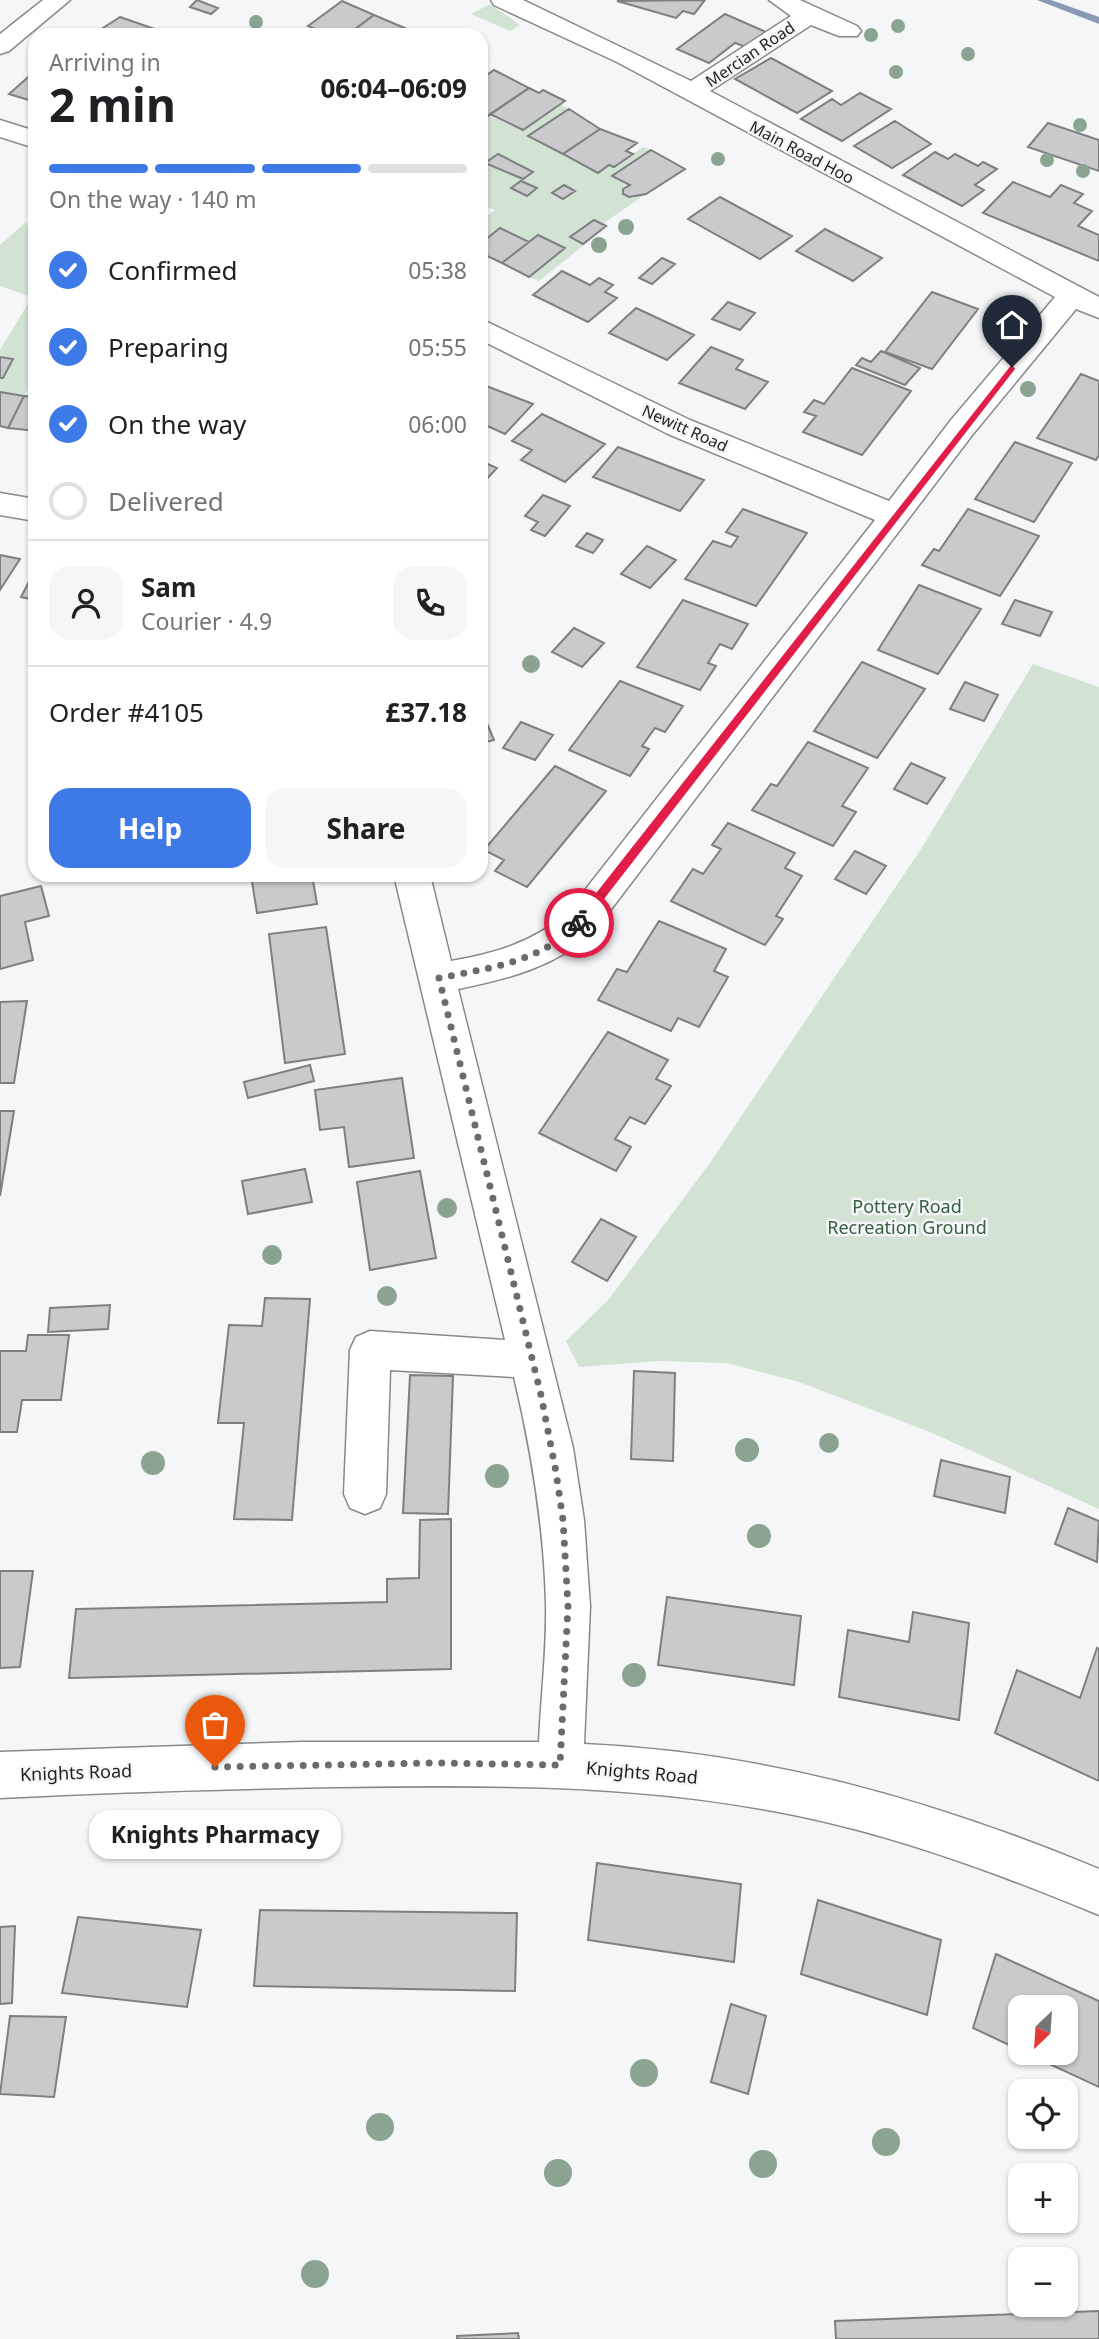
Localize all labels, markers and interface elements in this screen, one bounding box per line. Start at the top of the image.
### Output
street label: Mercian Road [701,16,799,92]
text: Arriving in [49,46,161,78]
text: 06:04–06:09 [320,70,467,106]
text: 2 min [49,73,176,135]
street label: Main Road Hoo [746,115,858,189]
text: On the way · 140 m [49,183,256,215]
icon: check [49,251,87,289]
text: Confirmed [108,252,238,288]
text: 05:38 [408,254,467,286]
pin [982,295,1042,367]
icon: home [993,306,1031,344]
icon: check [49,328,87,366]
text: Preparing [108,329,229,365]
text: 05:55 [408,331,467,363]
street label: Newitt Road [639,399,731,457]
icon: check [49,405,87,443]
text: On the way [108,406,246,442]
text: 06:00 [408,408,467,440]
text: Delivered [108,483,224,519]
button: person [49,566,123,640]
button: phone [393,566,467,640]
text: Sam [141,569,196,605]
text: Courier · 4.9 [141,605,272,637]
text: Order #4105 [49,694,204,730]
text: £37.18 [385,694,467,730]
button: Help [49,788,251,868]
button: Share [265,788,467,868]
courier [544,888,614,958]
icon: bike [560,904,598,942]
park label: Pottery Road Recreation Ground [827,1194,987,1239]
pin [185,1695,245,1767]
icon: bag [196,1706,234,1744]
street label: Knights Road [585,1755,699,1789]
street label: Knights Road [20,1758,132,1786]
callout: Knights Pharmacy [89,1809,341,1858]
text: Knights Pharmacy [111,1818,319,1850]
north arrow [1008,1995,1078,2065]
map controls [1008,1995,1078,2317]
button: locate [1008,2079,1078,2149]
button: + [1008,2163,1078,2233]
button: − [1008,2247,1078,2317]

